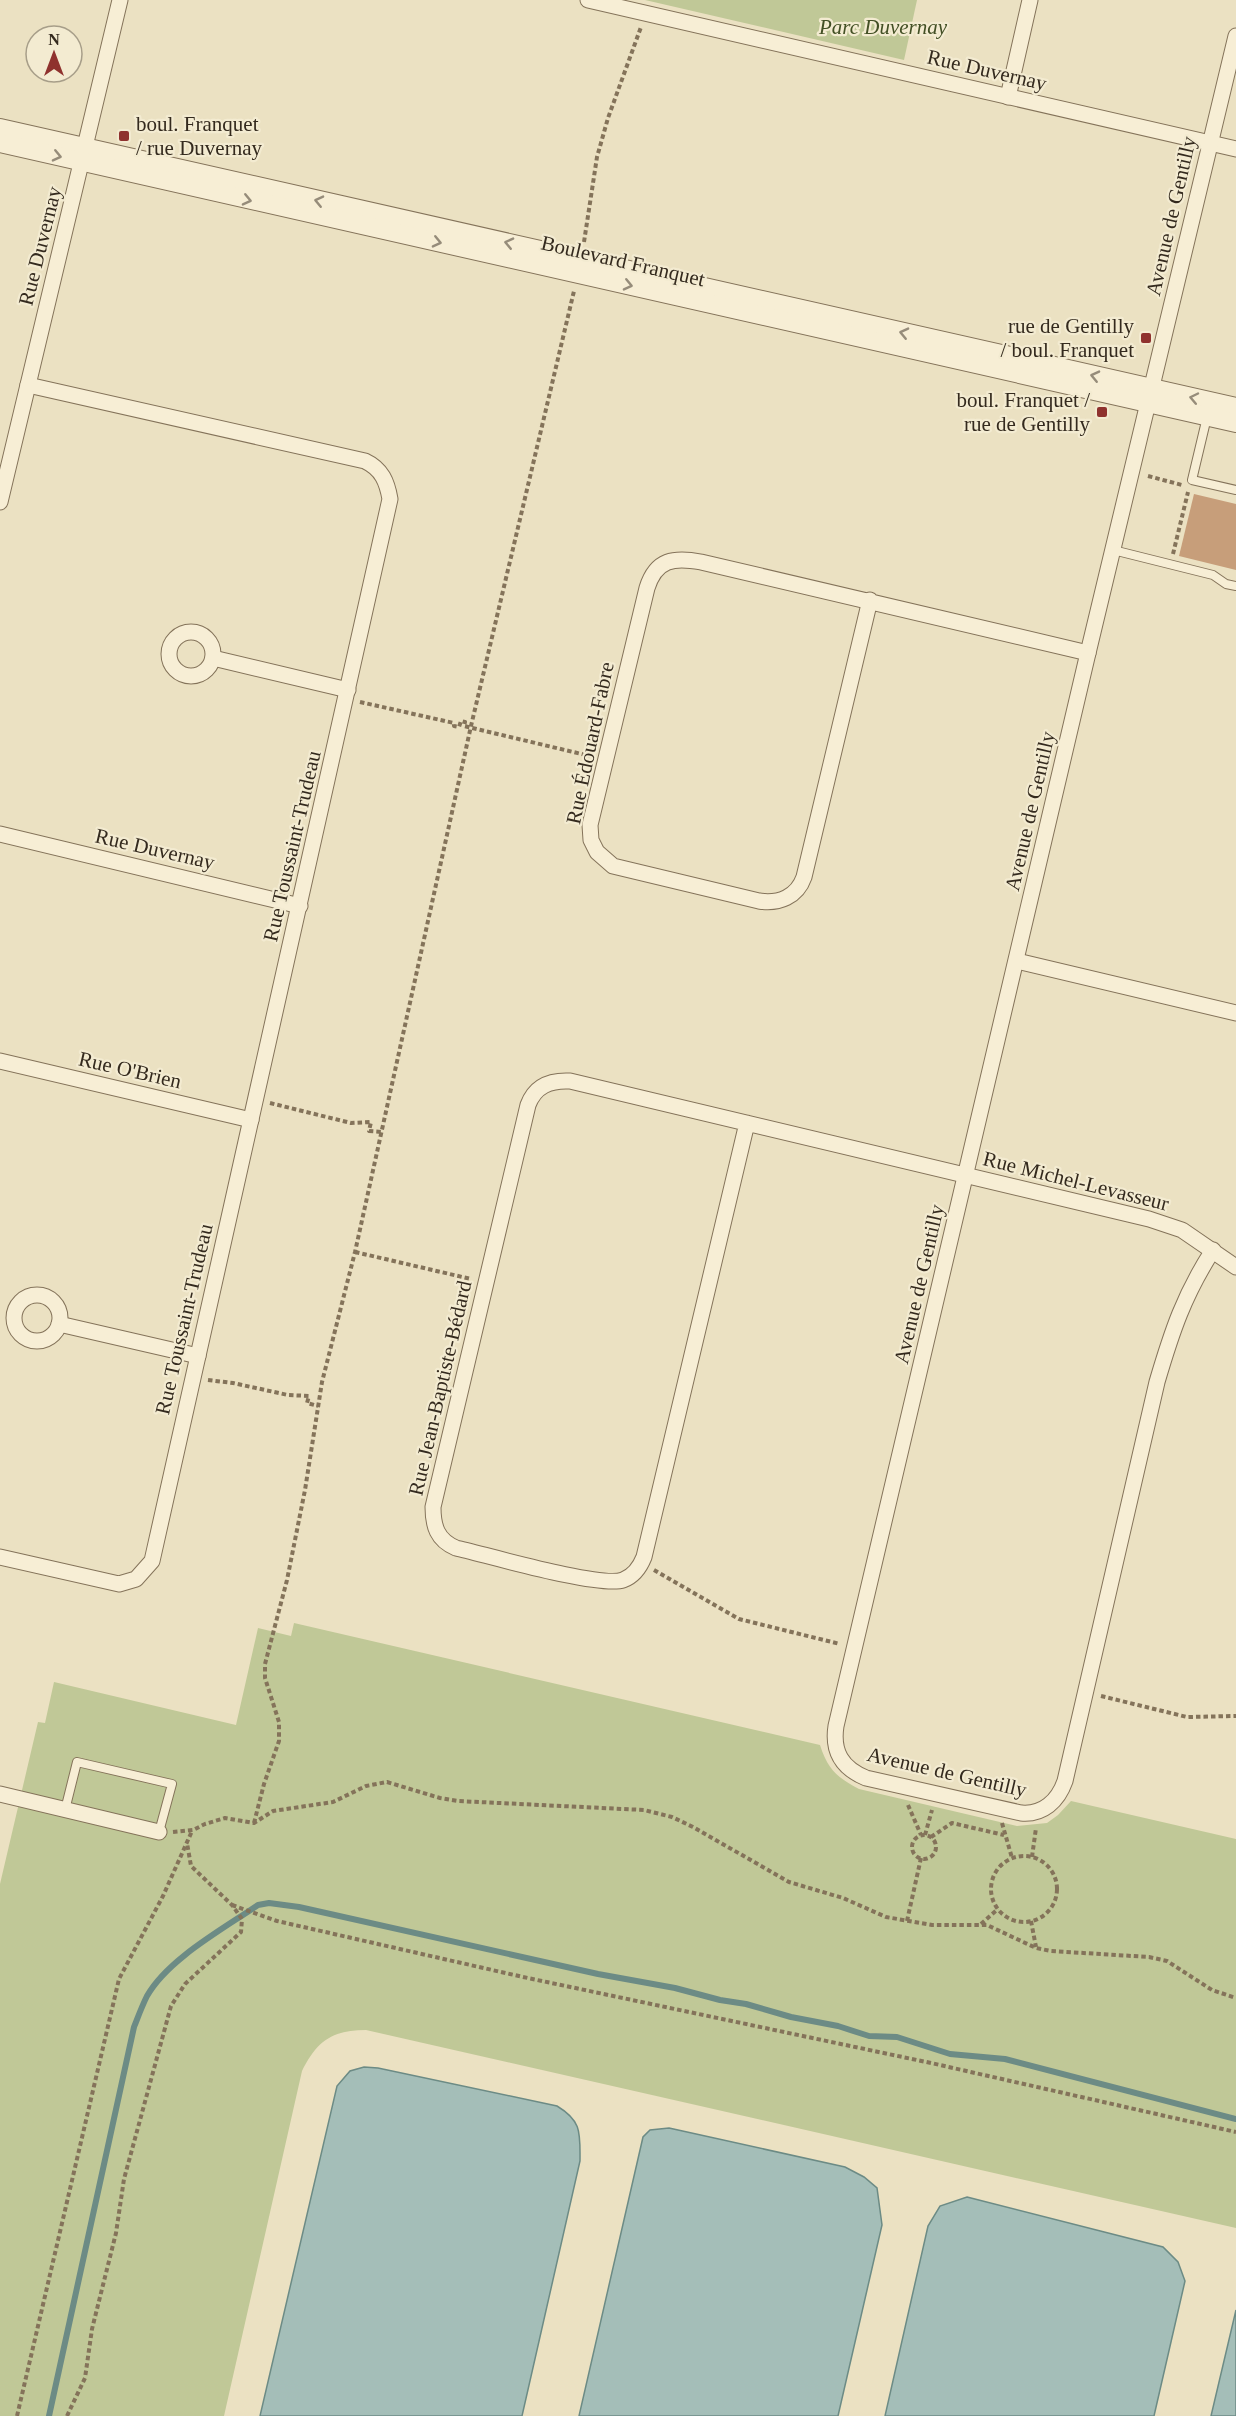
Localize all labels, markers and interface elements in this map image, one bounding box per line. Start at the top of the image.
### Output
park label: Parc Duvernay [818,15,948,39]
north arrow [24,24,84,84]
text: N [48,31,60,48]
street label: Rue Duvernay [925,45,1050,96]
place label: boul. Franquet / rue Duvernay [136,112,262,160]
marker: boul. Franquet / rue Duvernay [117,129,131,143]
street label: Avenue de Gentilly [1141,133,1201,298]
one-way arrow [52,149,62,162]
street label: Rue Duvernay [14,183,67,308]
one-way arrow [242,192,252,205]
one-way arrow [314,195,324,208]
street label: Boulevard Franquet [539,230,707,292]
one-way arrow [432,235,442,248]
one-way arrow [505,238,515,251]
one-way arrow [622,278,632,291]
place label: rue de Gentilly / boul. Franquet [1000,314,1134,362]
one-way arrow [900,327,910,340]
marker: rue de Gentilly / boul. Franquet [1139,331,1153,345]
one-way arrow [1090,370,1100,383]
place label: boul. Franquet / rue de Gentilly [956,388,1090,436]
one-way arrow [1189,392,1199,405]
marker: boul. Franquet / rue de Gentilly [1095,405,1109,419]
street label: Rue Édouard-Fabre [561,660,619,826]
street label: Avenue de Gentilly [1000,728,1060,893]
street label: Rue Toussaint-Trudeau [258,748,326,944]
street label: Rue Duvernay [93,824,218,875]
street label: Rue O'Brien [76,1047,184,1094]
street label: Rue Michel-Levasseur [981,1146,1171,1216]
street label: Avenue de Gentilly [889,1201,949,1366]
street label: Rue Toussaint-Trudeau [150,1221,218,1417]
street label: Rue Jean-Baptiste-Bédard [404,1278,477,1498]
street label: Avenue de Gentilly [865,1742,1030,1802]

